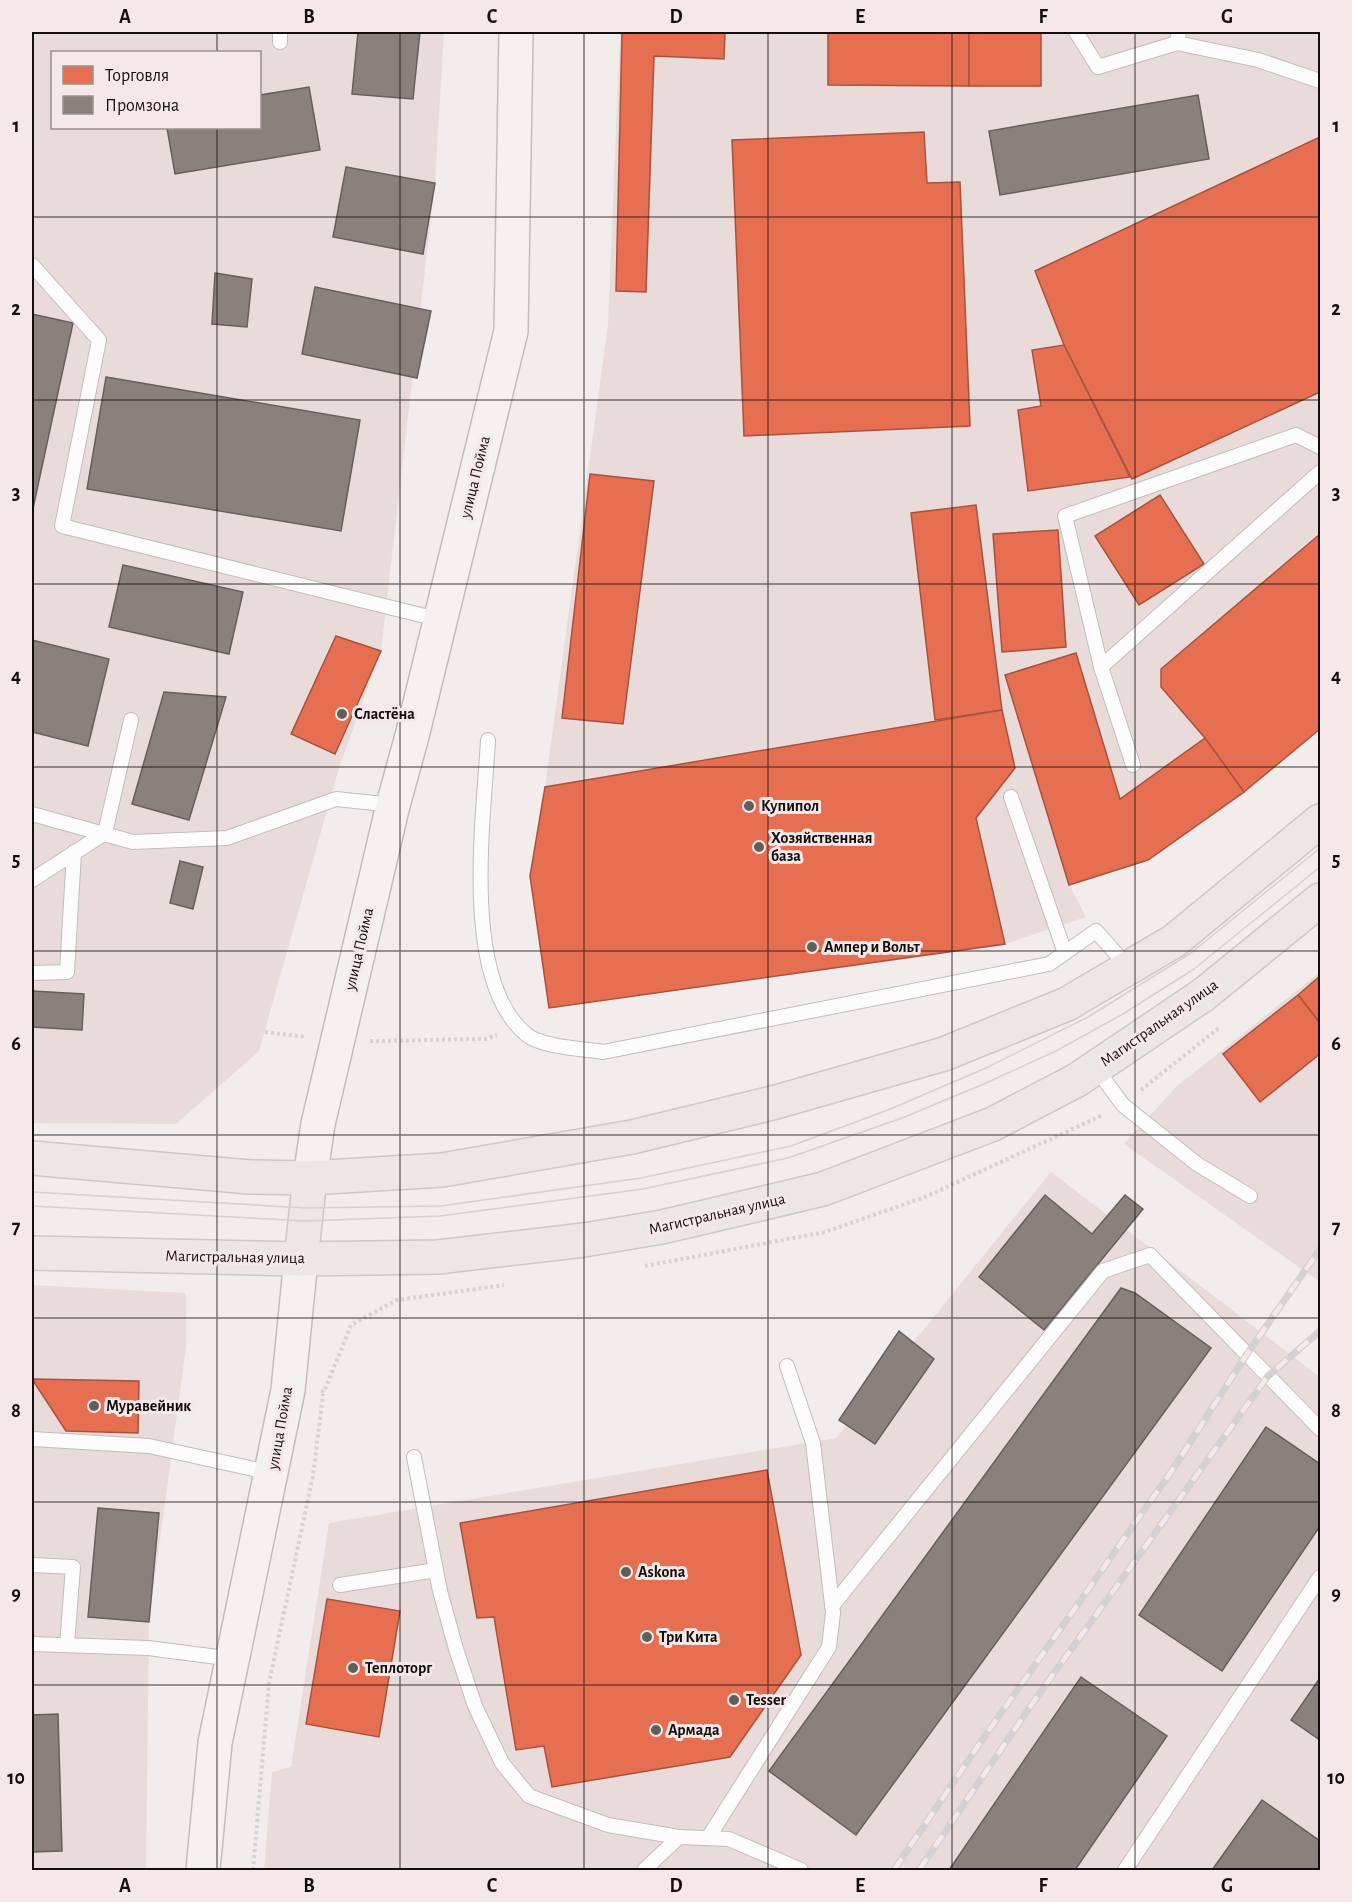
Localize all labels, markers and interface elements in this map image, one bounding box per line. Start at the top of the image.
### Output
text: A [119,7,131,27]
text: B [303,7,315,27]
text: C [487,7,498,27]
text: D [669,7,683,27]
text: E [855,7,865,27]
text: F [1038,7,1048,27]
text: G [1221,7,1233,27]
legend [51,51,261,129]
text: Торговля [105,67,169,85]
text: Промзона [105,97,179,115]
text: 1 [12,116,20,136]
text: 1 [1332,116,1340,136]
text: 2 [11,299,21,319]
text: 2 [1331,299,1341,319]
street label: улица Пойма [457,434,494,521]
text: 3 [12,483,20,503]
text: 3 [1332,483,1340,503]
text: 4 [11,666,21,686]
text: 4 [1331,666,1341,686]
place label: Сластёна [354,706,415,722]
marker: Сластёна [335,707,349,721]
place label: Купипол [761,798,819,815]
marker: Купипол [742,799,756,813]
place label: Хозяйственная база [771,830,872,864]
marker: Хозяйственная база [752,840,766,854]
text: 5 [12,850,20,870]
text: 5 [1332,850,1340,870]
street label: улица Пойма [342,906,377,993]
place label: Ампер и Вольт [824,939,920,955]
marker: Ампер и Вольт [805,940,819,954]
street label: Магистральная улица [1097,976,1221,1070]
text: 6 [11,1034,21,1054]
text: 6 [1331,1034,1341,1054]
street label: Магистральная улица [647,1191,787,1238]
text: 7 [12,1217,21,1237]
text: 7 [1332,1217,1341,1237]
street label: Магистральная улица [165,1248,305,1267]
street label: улица Пойма [265,1385,296,1472]
place label: Муравейник [106,1398,191,1415]
marker: Муравейник [87,1399,101,1413]
text: 8 [11,1401,21,1421]
text: 8 [1331,1401,1341,1421]
place label: Askona [638,1564,686,1580]
marker: Askona [619,1565,633,1579]
text: 9 [11,1584,21,1604]
text: 9 [1331,1584,1341,1604]
place label: Три Кита [659,1629,718,1645]
marker: Три Кита [640,1630,654,1644]
place label: Теплоторг [365,1660,432,1676]
marker: Теплоторг [346,1661,360,1675]
place label: Tesser [746,1692,786,1708]
marker: Tesser [727,1693,741,1707]
place label: Армада [668,1722,720,1738]
marker: Армада [649,1723,663,1737]
text: 10 [7,1768,25,1788]
text: 10 [1327,1768,1345,1788]
text: A [119,1876,131,1896]
text: B [303,1876,315,1896]
text: C [487,1876,498,1896]
text: D [669,1876,683,1896]
text: E [855,1876,865,1896]
text: F [1038,1876,1048,1896]
text: G [1221,1876,1233,1896]

